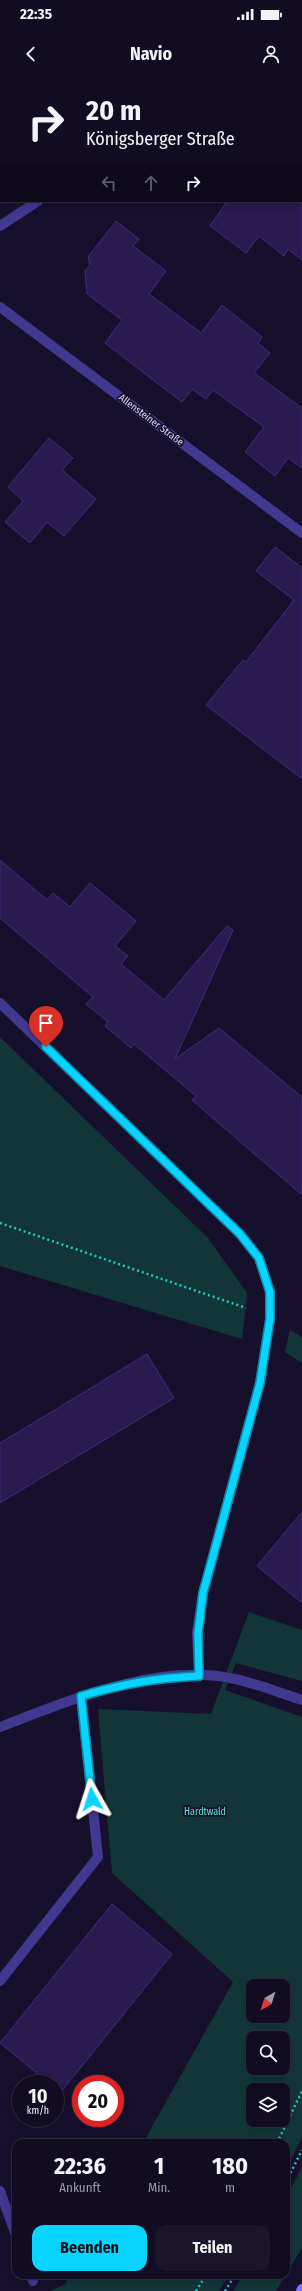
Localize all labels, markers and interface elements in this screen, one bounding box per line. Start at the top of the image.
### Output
text: 22:35 [20,5,52,23]
icon: back [20,43,42,65]
text: Navio [130,43,172,65]
icon: person [260,43,282,65]
text: 20 m [86,94,141,127]
icon: right [20,96,72,148]
text: Königsberger Straße [86,128,235,150]
icon: left [98,172,120,194]
icon: ahead [140,172,162,194]
icon: right [182,172,204,194]
street label: Allensteiner Straße [116,392,186,448]
pin [29,1006,63,1047]
icon: arrive [35,1012,57,1034]
position arrow [71,1778,113,1820]
park label: Hardtwald [184,1806,226,1818]
north arrow [246,1979,290,2023]
map controls [246,1979,290,2127]
button: search [246,2031,290,2075]
speed limit sign: 20 [72,2075,124,2127]
button: layers [246,2083,290,2127]
text: 10 [28,2084,48,2108]
text: km/h [27,2105,49,2117]
text: 22:36 [54,2152,106,2180]
text: 1 [154,2152,164,2180]
text: 180 [212,2152,248,2180]
text: Ankunft [59,2180,101,2195]
text: Min. [148,2180,170,2195]
text: m [225,2180,235,2195]
button: Beenden [32,2225,147,2271]
button: Teilen [155,2225,270,2271]

